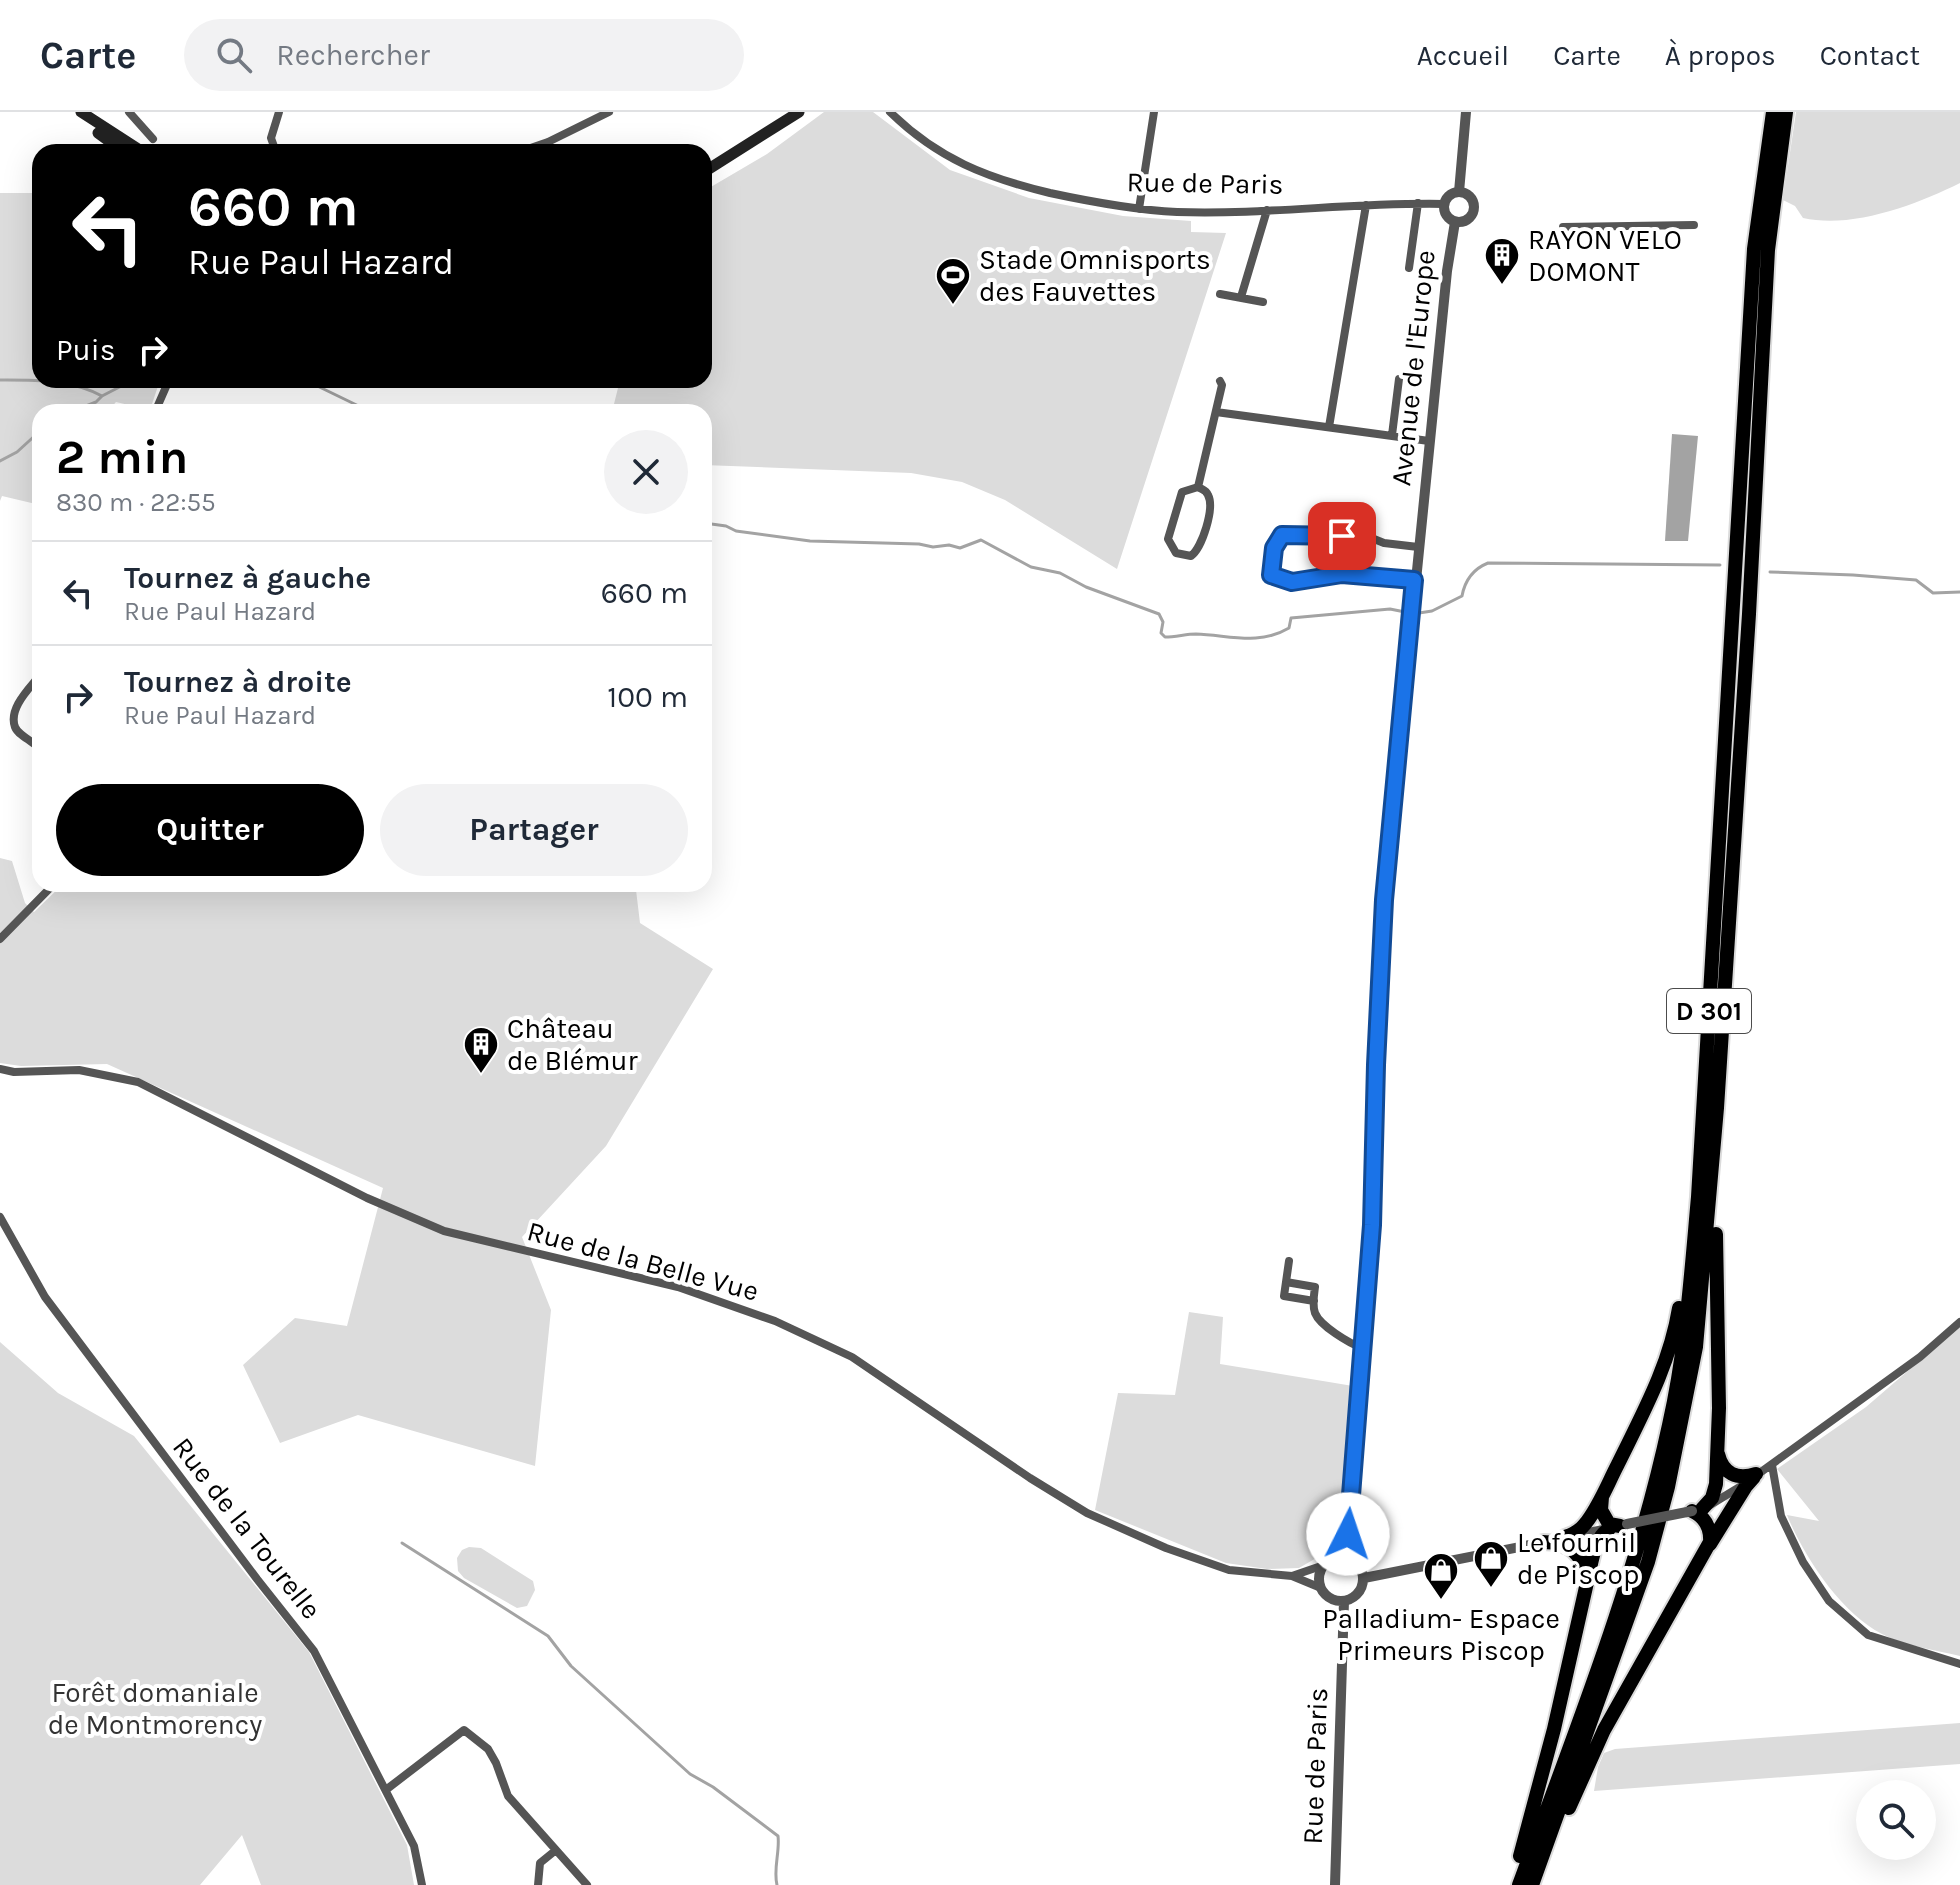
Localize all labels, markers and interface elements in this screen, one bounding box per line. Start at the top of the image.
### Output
search box [184,19,744,91]
text: Carte [40,33,136,78]
icon: search [212,33,256,77]
text: Rechercher [276,37,430,73]
text: Accueil [1417,39,1509,72]
text: Carte [1553,39,1621,72]
text: À propos [1665,39,1776,72]
text: Contact [1820,39,1920,72]
street label: Rue de Paris [1126,165,1284,201]
text: 660 m [188,174,359,239]
icon: left [56,176,160,280]
place label: RAYON VELO DOMONT [1528,223,1682,288]
building icon: RAYON VELO DOMONT [1483,236,1521,286]
text: Rue Paul Hazard [188,241,454,283]
place label: Stade Omnisports des Fauvettes [979,243,1211,308]
street label: Avenue de l'Europe [1384,248,1442,488]
sports icon: Stade Omnisports des Fauvettes [934,256,972,306]
icon: right [131,328,175,372]
text: Puis [56,332,115,368]
text: 2 min [56,429,188,485]
button: close [604,430,688,514]
text: 830 m · 22:55 [56,487,216,518]
pin [1308,502,1376,570]
icon: arrive [1320,514,1364,558]
text: Tournez à gauche [124,560,371,596]
icon: left [56,571,100,615]
text: 660 m [601,575,688,611]
text: Rue Paul Hazard [124,596,316,627]
text: Tournez à droite [124,664,352,700]
icon: right [56,675,100,719]
text: 100 m [607,679,688,715]
text: Rue Paul Hazard [124,700,316,731]
button: Quitter [56,784,364,876]
button: Partager [380,784,688,876]
road number: D 301 [1667,989,1751,1033]
place label: Château de Blémur [507,1012,638,1077]
building icon: Château de Blémur [462,1025,500,1075]
street label: Rue de la Belle Vue [524,1214,762,1308]
street label: Rue de la Tourelle [166,1431,328,1625]
position arrow [1306,1492,1390,1576]
place label: Le fournil de Piscop [1517,1526,1639,1591]
shop icon: Le fournil de Piscop [1472,1539,1510,1589]
shop icon: Palladium- Espace Primeurs Piscop [1422,1551,1460,1601]
place label: Palladium- Espace Primeurs Piscop [1322,1602,1560,1667]
park label: Forêt domaniale de Montmorency [48,1676,262,1741]
street label: Rue de Paris [1296,1687,1334,1845]
map controls [1856,1780,1936,1860]
button: search [1856,1780,1936,1860]

